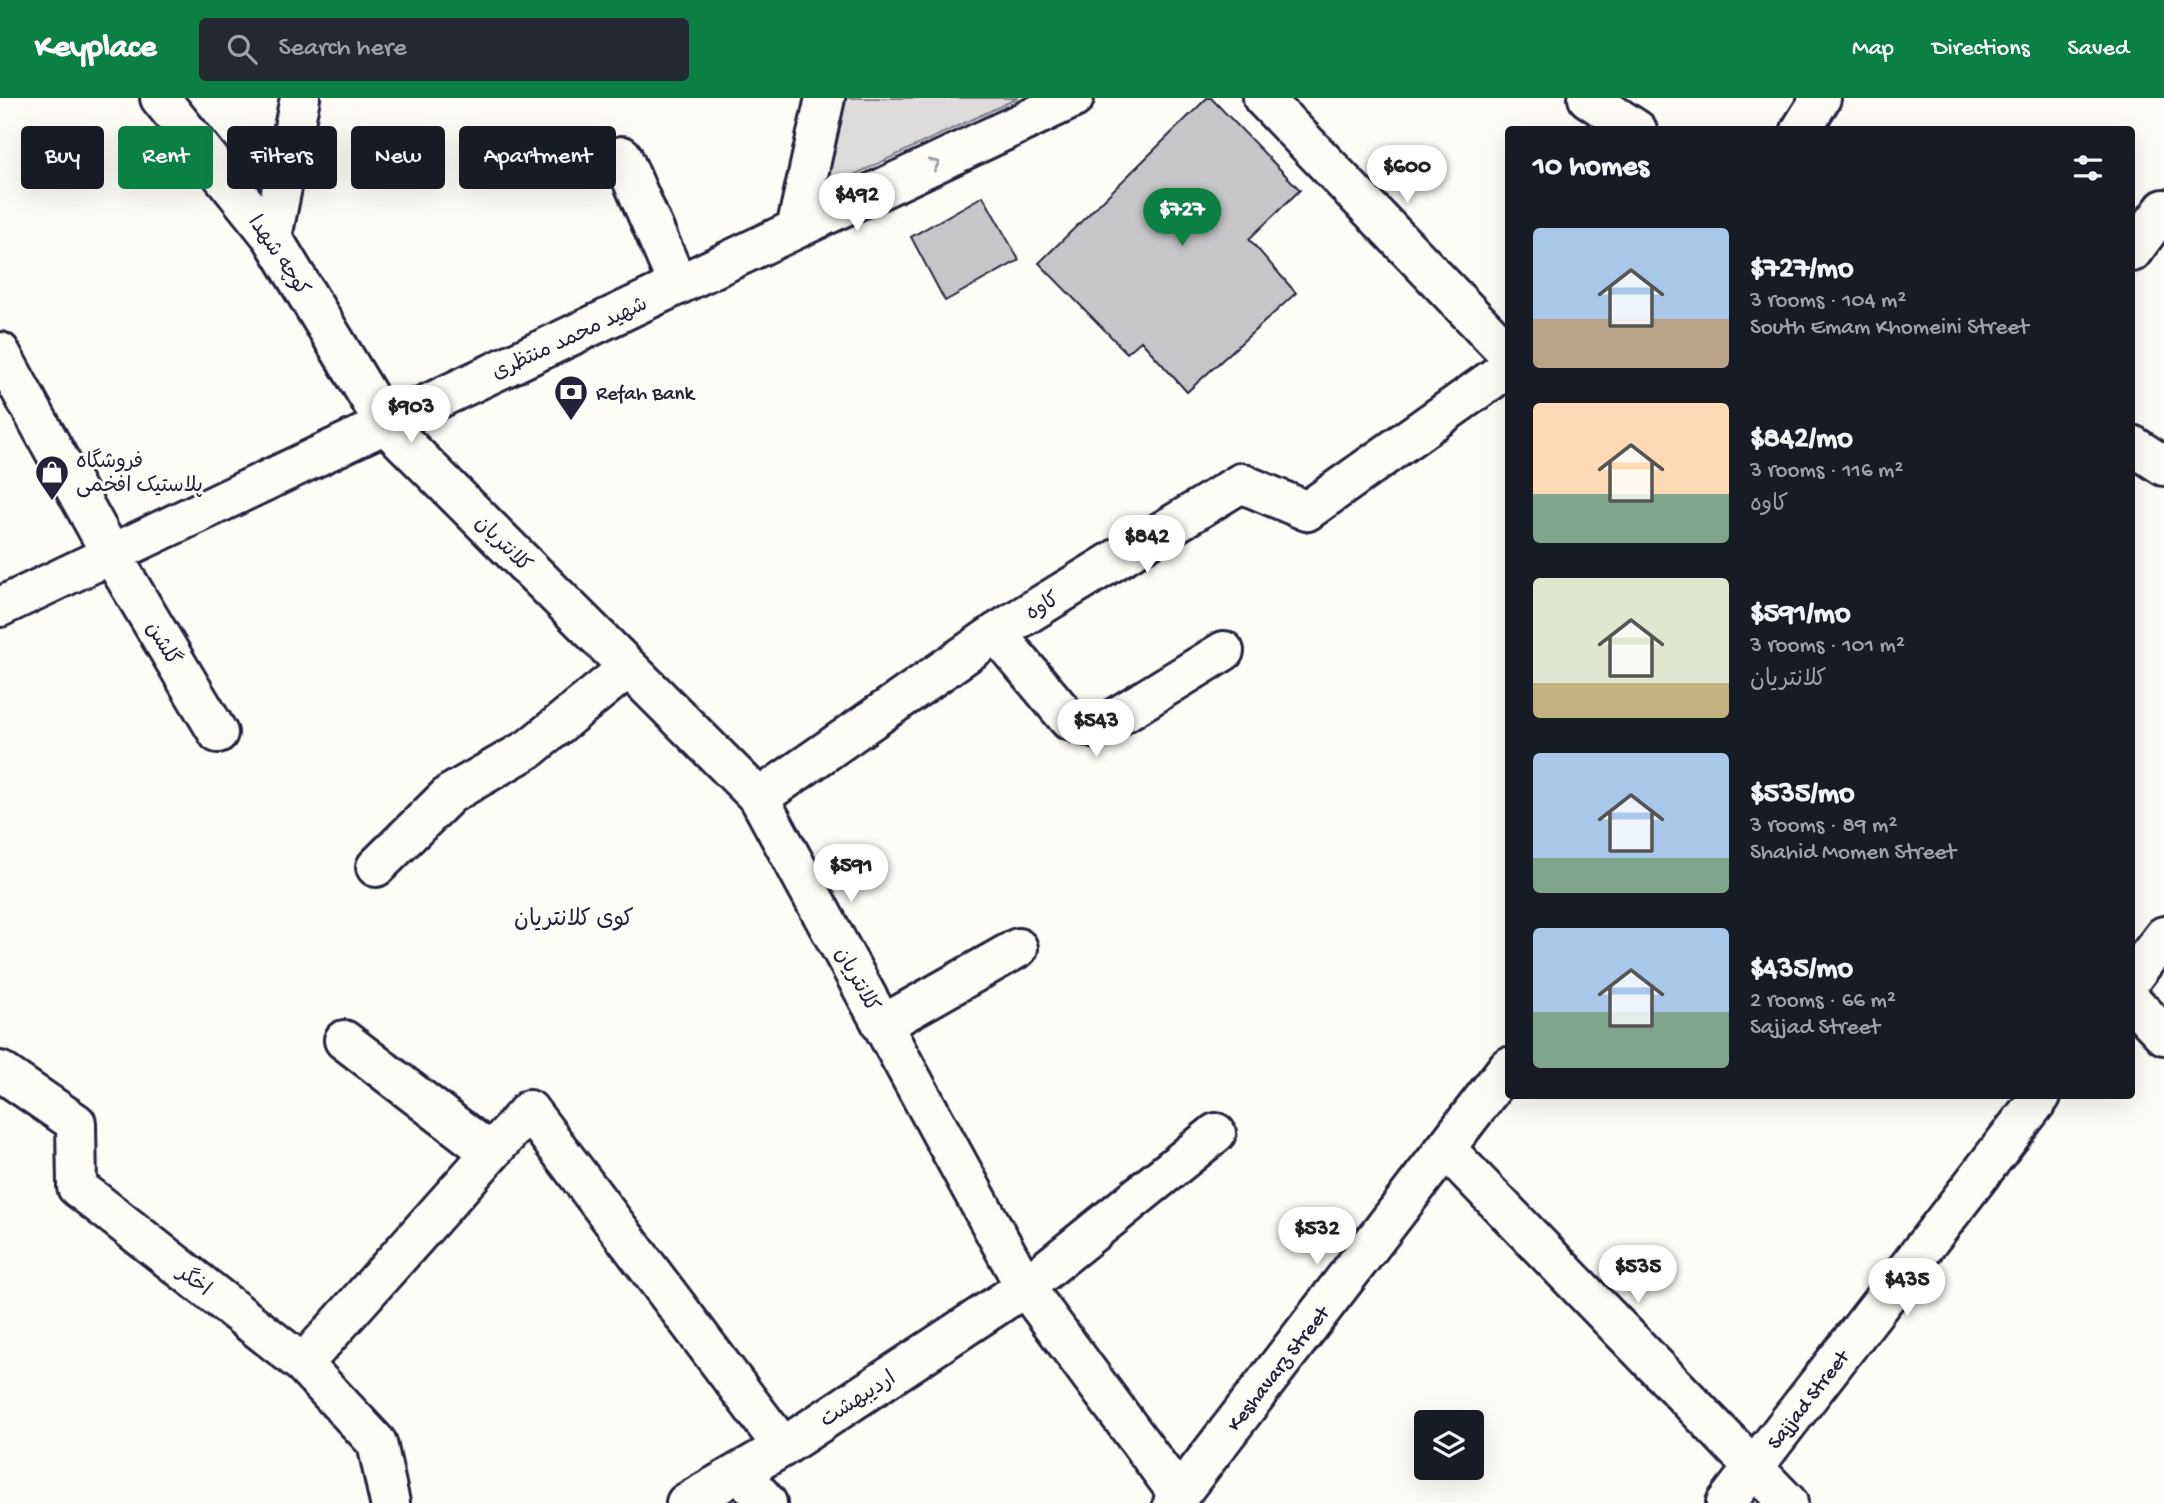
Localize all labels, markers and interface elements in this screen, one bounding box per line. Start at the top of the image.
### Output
search box [199,18,689,81]
text: Keyplace [35,30,157,68]
icon: search [223,30,261,68]
text: Search here [279,34,407,65]
text: Map [1852,35,1894,64]
text: Directions [1932,35,2030,64]
text: Saved [2068,35,2129,64]
chip: Buy [21,126,104,189]
chip: Rent [118,126,213,189]
chip: Filters [227,126,337,189]
chip: New [351,126,445,189]
chip: Apartment [459,126,616,189]
pin: $600 [1366,146,1448,205]
icon: filters [2069,149,2107,187]
text: 10 homes [1533,151,1649,186]
text: $600 [1383,154,1431,181]
one-way arrow [928,158,940,172]
pin: $492 [816,174,898,233]
text: $492 [835,182,879,209]
pin: $727 [1141,188,1223,248]
text: $727 [1159,197,1205,224]
street label: کوچه شهدا [241,212,313,302]
text: $727/mo [1750,253,1853,288]
icon: home [1589,256,1673,340]
text: 3 rooms · 104 m² [1750,288,1906,315]
street label: شهید محمد منتظری [489,293,652,387]
text: South Emam Khomeini Street [1750,315,2029,342]
bank icon: Refah Bank [552,373,590,422]
place label: Refah Bank [596,383,697,408]
pin: $903 [370,386,452,445]
text: $903 [388,394,434,421]
text: $842/mo [1750,423,1853,458]
icon: home [1589,431,1673,515]
place label: فروشگاه پلاستیک افخمی [76,448,203,500]
shop icon: فروشگاه پلاستیک افخمی [33,453,71,502]
text: 3 rooms · 116 m² [1750,458,1903,485]
text: کاوه [1750,492,1788,519]
street label: کلانتریان [468,512,535,579]
pin: $842 [1106,516,1188,575]
text: $842 [1124,524,1170,551]
street label: کاوه [1022,588,1065,628]
text: $591/mo [1750,598,1850,633]
icon: home [1589,606,1673,690]
street label: گلشن [138,617,186,671]
text: 3 rooms · 101 m² [1750,633,1905,660]
text: کلانتریان [1750,667,1827,694]
pin: $543 [1055,700,1137,759]
text: $543 [1073,708,1119,735]
text: $535/mo [1750,778,1855,813]
icon: home [1589,781,1673,865]
text: 3 rooms · 89 m² [1750,813,1897,840]
text: Shahid Momen Street [1750,840,1956,867]
pin: $591 [810,844,892,904]
text: $591 [829,853,873,880]
district label: کوی کلانتریان [514,907,634,934]
street label: کلانتریان [827,944,883,1017]
text: $435/mo [1750,953,1853,988]
icon: home [1589,956,1673,1040]
text: 2 rooms · 66 m² [1750,988,1896,1015]
text: Sajjad Street [1750,1015,1880,1042]
pin: $532 [1276,1208,1358,1267]
text: $532 [1294,1216,1340,1243]
pin: $535 [1597,1246,1679,1305]
text: $535 [1615,1254,1661,1281]
street label: اخگر [169,1258,217,1304]
pin: $435 [1866,1258,1948,1318]
text: $435 [1884,1267,1930,1294]
street label: Keshavarz Street [1223,1301,1338,1438]
street label: Sajjad Street [1763,1345,1858,1456]
street label: اردیبهشت [816,1367,901,1435]
map controls [1414,1410,1484,1480]
button: layers [1414,1410,1484,1480]

